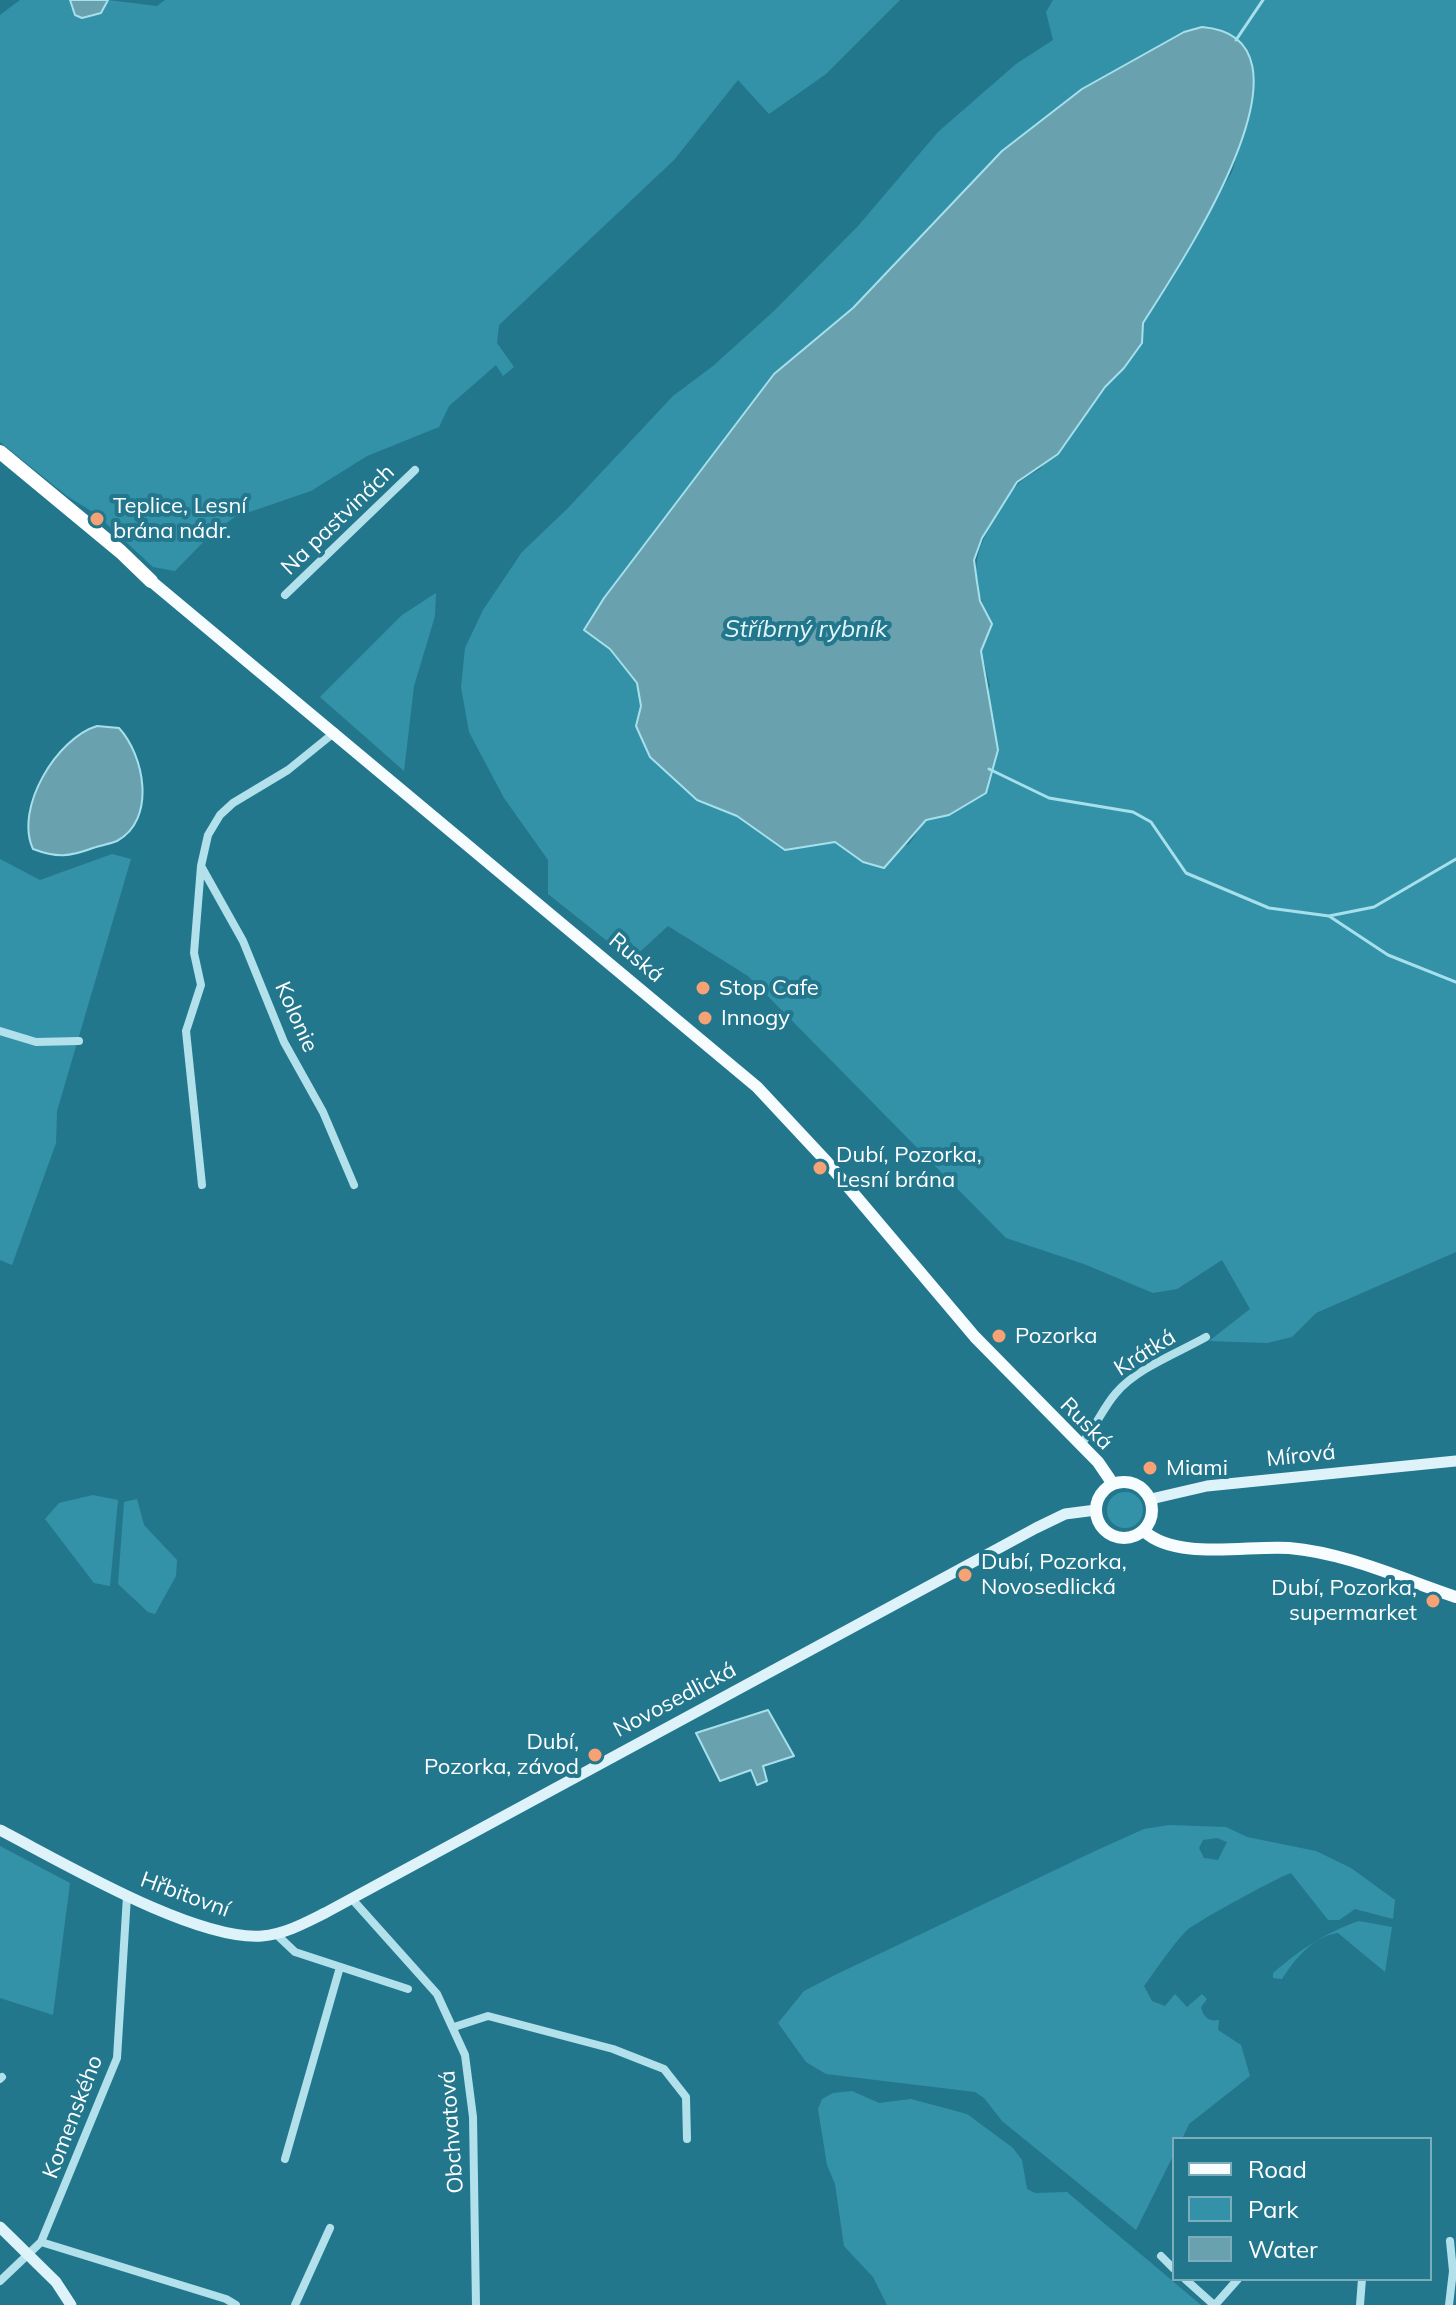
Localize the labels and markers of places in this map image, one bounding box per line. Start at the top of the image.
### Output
place label: Teplice, Lesní brána nádr. [113,493,247,544]
marker: Teplice, Lesní brána nádr. [88,510,106,528]
place label: Stop Cafe [719,975,819,1001]
marker: Stop Cafe [694,979,712,997]
place label: Innogy [721,1005,790,1031]
marker: Innogy [696,1009,714,1027]
place label: Dubí, Pozorka, Lesní brána [836,1142,982,1194]
marker: Dubí, Pozorka, Lesní brána [811,1159,829,1177]
place label: Pozorka [1015,1323,1097,1349]
marker: Pozorka [990,1327,1008,1345]
place label: Miami [1166,1455,1228,1481]
marker: Miami [1141,1459,1159,1477]
place label: Dubí, Pozorka, Novosedlická [981,1549,1127,1600]
marker: Dubí, Pozorka, Novosedlická [956,1566,974,1584]
place label: Dubí, Pozorka, supermarket [1271,1575,1417,1626]
marker: Dubí, Pozorka, supermarket [1424,1592,1442,1610]
place label: Dubí, Pozorka, závod [424,1729,579,1780]
marker: Dubí, Pozorka, závod [586,1746,604,1764]

